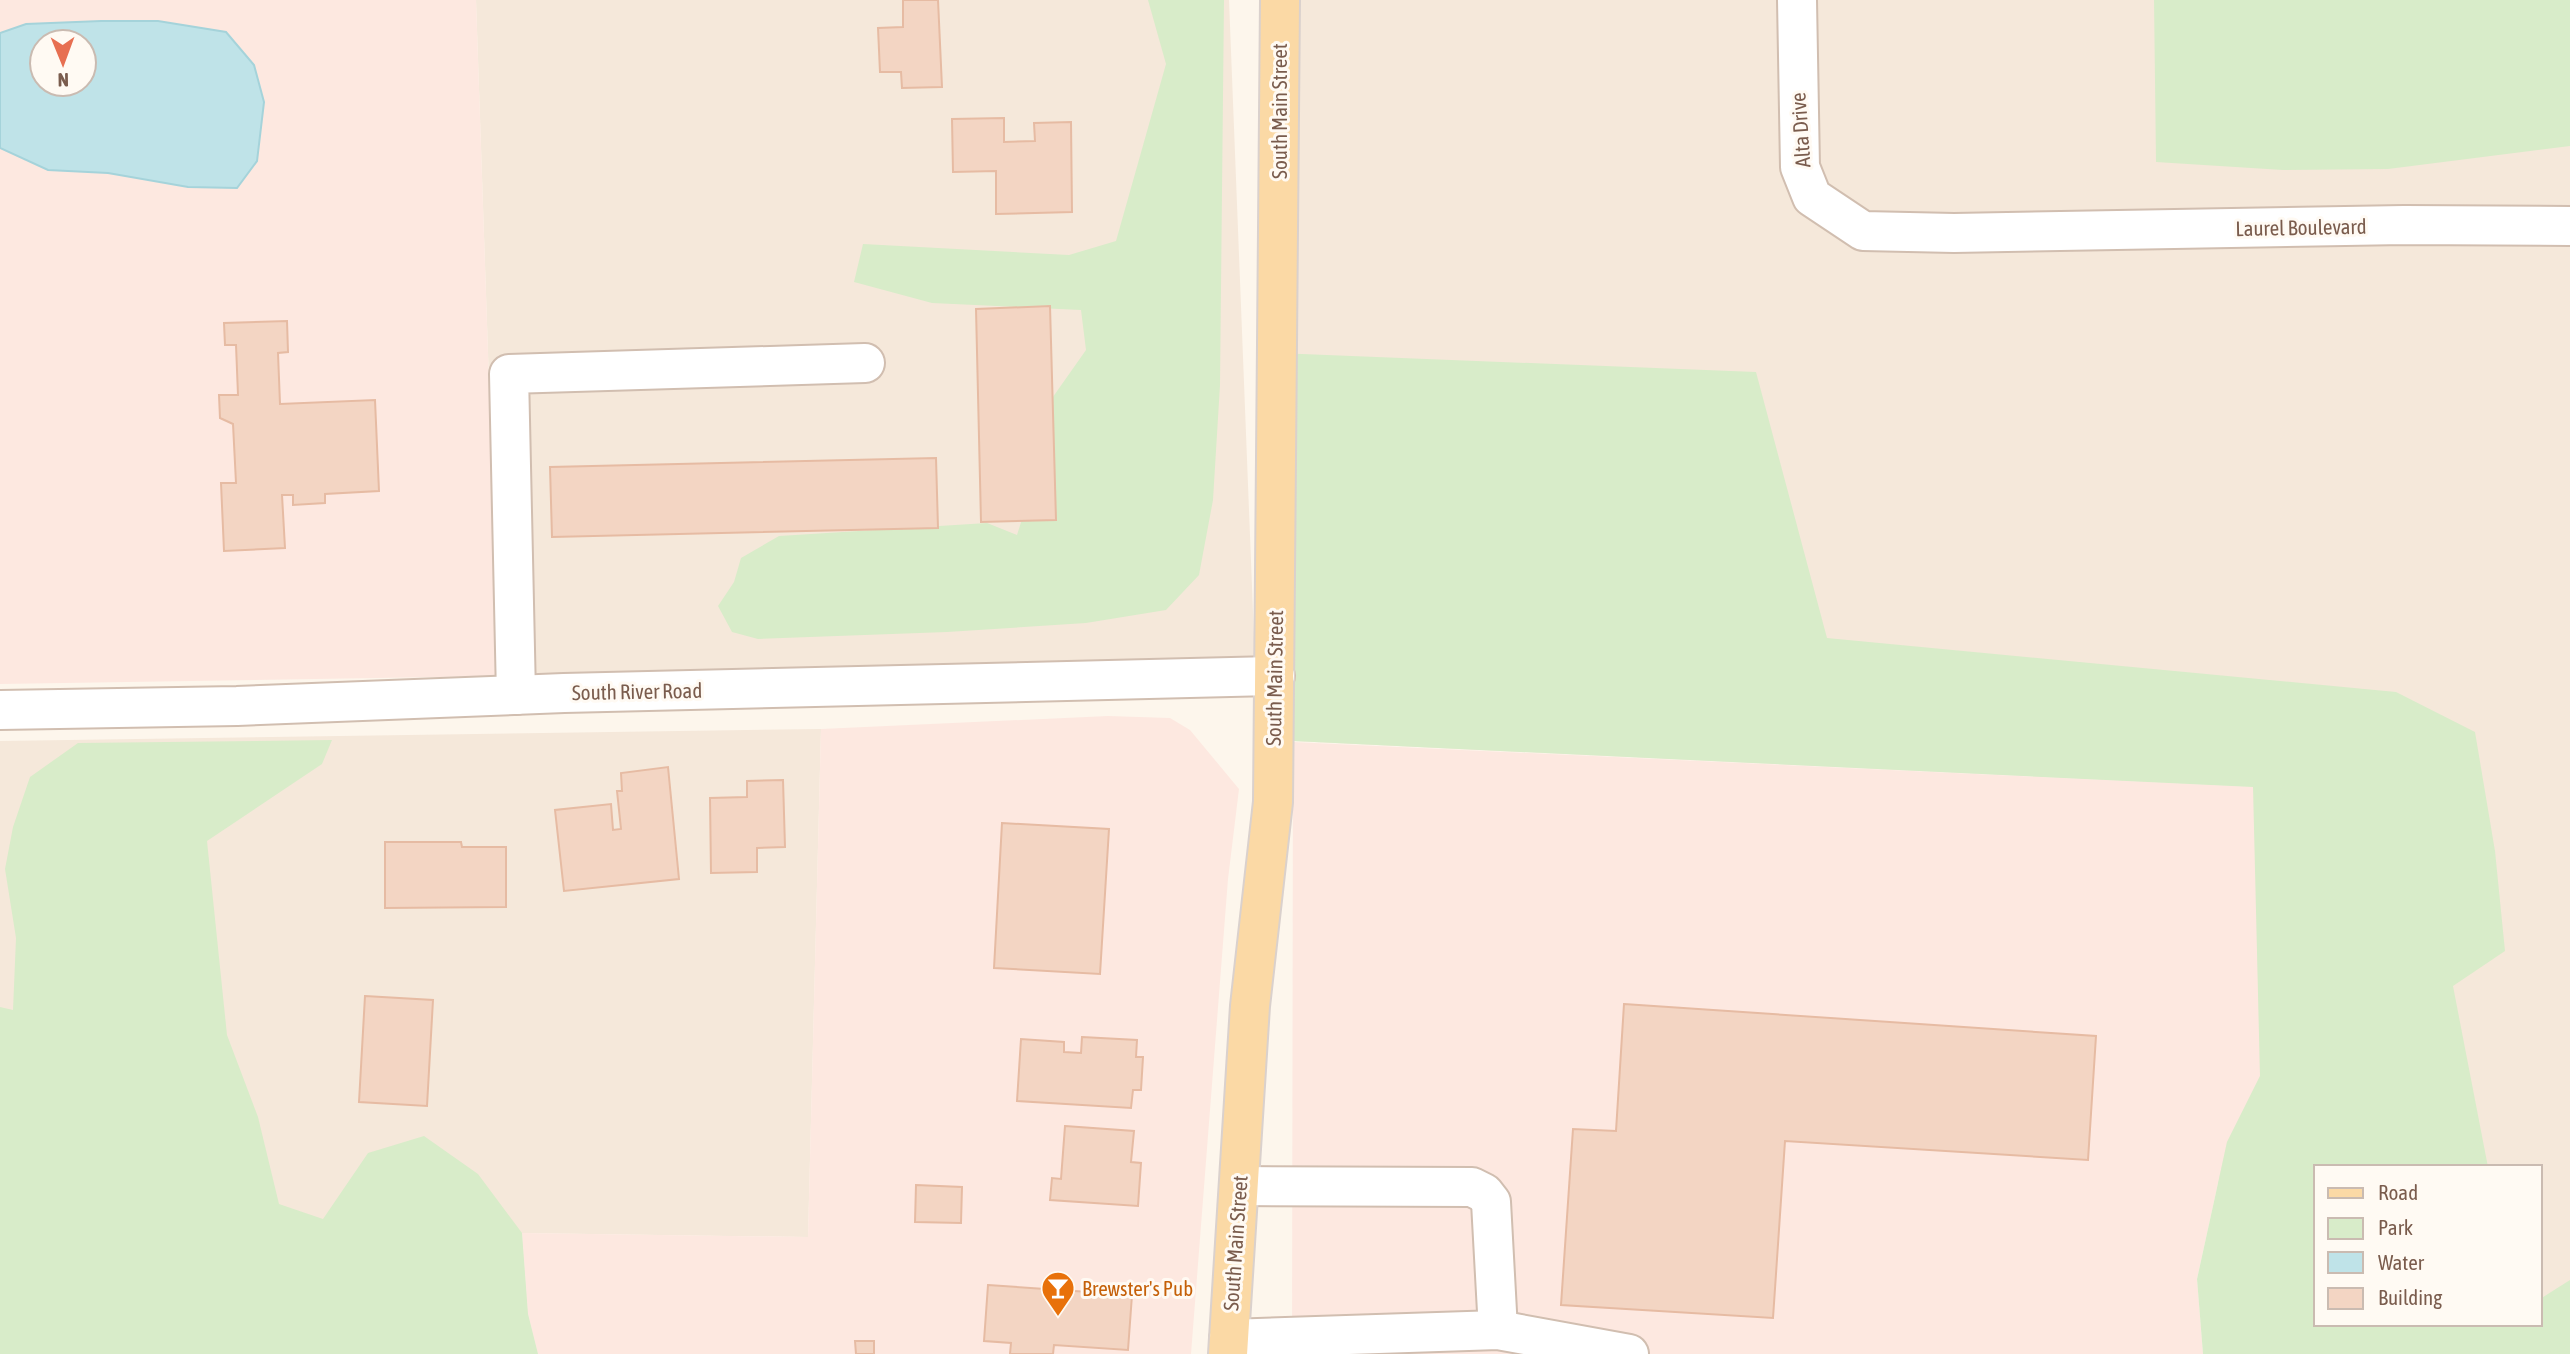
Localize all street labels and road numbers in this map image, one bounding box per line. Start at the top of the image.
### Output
street label: South Main Street [1267,43,1291,179]
street label: Alta Drive [1785,92,1815,168]
street label: Laurel Boulevard [2235,214,2367,240]
street label: South Main Street [1261,610,1287,746]
street label: South River Road [572,678,702,704]
street label: South Main Street [1218,1174,1252,1312]

